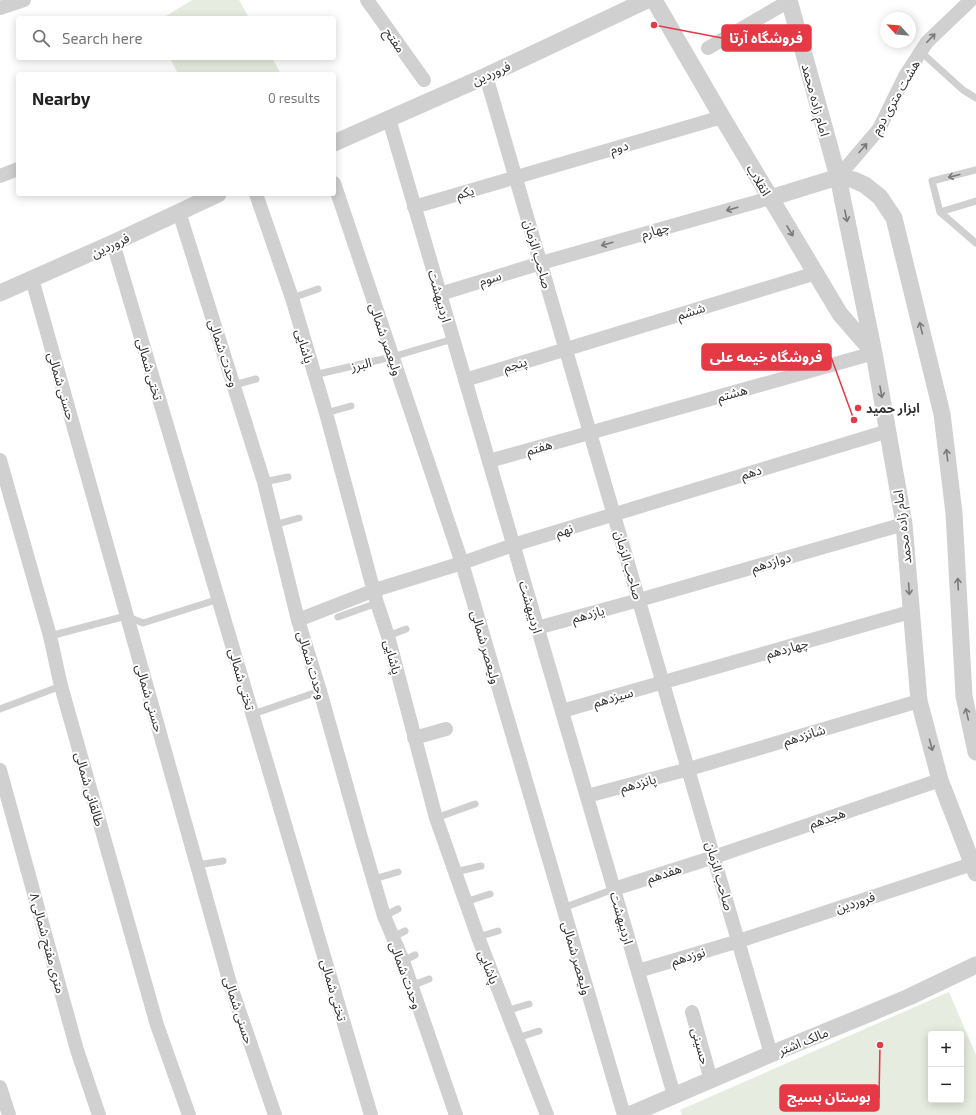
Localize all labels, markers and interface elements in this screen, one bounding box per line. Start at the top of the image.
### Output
north arrow [880,12,916,48]
search box [16,16,336,60]
street label: مفتح [378,25,409,57]
callout: فروشگاه آرتا [722,25,811,51]
icon: search [30,27,52,49]
text: Search here [62,29,143,47]
text: فروشگاه آرتا [729,29,803,47]
one-way arrow [926,33,936,43]
street label: فروردین [469,57,513,90]
street label: هشت متری دوم [867,57,925,138]
street label: امام زاده محمد [797,62,833,138]
text: Nearby [32,88,90,108]
text: 0 results [268,90,320,106]
street label: دوم [608,137,631,159]
one-way arrow [858,143,868,153]
street label: انقلاب [743,161,775,199]
one-way arrow [948,172,961,180]
street label: یکم [454,182,477,205]
one-way arrow [726,205,739,213]
one-way arrow [842,209,850,222]
street label: صاحب الزمان [520,218,556,291]
street label: چهارم [639,218,672,244]
one-way arrow [787,225,795,237]
street label: فروردین [88,229,132,262]
one-way arrow [601,241,614,248]
street label: سوم [477,267,504,291]
street label: اردیبهشت [424,268,455,324]
street label: ششم [675,299,708,326]
street label: ولیعصر شمالی [365,301,406,378]
street label: وحدت شمالی [205,317,243,390]
one-way arrow [917,322,924,335]
street label: پاشایی [290,327,318,366]
street label: تختی شمالی [133,336,167,402]
callout: فروشگاه خیمه علی [702,344,831,370]
text: فروشگاه خیمه علی [710,348,822,366]
street label: حسنی شمالی [44,350,79,422]
street label: پنجم [501,353,530,378]
street label: البرز [348,354,373,374]
street label: هشتم [715,381,750,408]
one-way arrow [877,385,885,398]
place label: ابزار حمید [866,400,920,416]
marker: ابزار حمید [853,403,863,413]
street label: هفتم [524,436,555,461]
one-way arrow [943,449,951,462]
street label: دهم [739,461,764,486]
street label: امام زاده محمد [890,489,916,565]
street label: نهم [553,520,576,543]
street label: صاحب الزمان [611,529,647,602]
street label: دوازدهم [749,549,793,578]
one-way arrow [954,578,961,591]
street label: اردیبهشت [515,579,546,635]
one-way arrow [905,582,912,595]
street label: یازدهم [570,602,607,629]
street label: ولیعصر شمالی [467,608,504,686]
street label: وحدت شمالی [293,629,330,702]
street label: چهاردهم [764,634,811,665]
street label: پاشایی [379,638,405,677]
street label: تختی شمالی [225,646,259,712]
street label: حسنی شمالی [132,662,167,734]
street label: سیزدهم [591,684,636,713]
one-way arrow [963,708,971,721]
street label: شانزدهم [781,721,828,752]
one-way arrow [928,739,935,752]
street label: طالقانی شمالی [71,750,108,828]
street label: پانزدهم [618,770,659,798]
street label: هجدهم [807,804,848,834]
street label: صاحب الزمان [702,840,738,913]
street label: هفدهم [645,860,684,889]
street label: فروردین [833,888,877,917]
street label: اردیبهشت [606,890,637,946]
street label: ۸ متری مفتح شمالی [24,891,69,996]
street label: ولیعصر شمالی [558,919,595,997]
street label: وحدت شمالی [385,939,426,1011]
street label: نوزدهم [669,943,708,972]
street label: پاشایی [473,948,503,987]
street label: تختی شمالی [317,957,351,1023]
street label: حسنی شمالی [220,974,258,1046]
street label: مالک اشتر [775,1024,831,1059]
street label: حسینی [687,1026,714,1067]
map controls [928,1031,964,1103]
button: + [928,1031,964,1067]
button: − [928,1067,964,1103]
callout: بوستان بسیج [780,1085,879,1111]
text: بوستان بسیج [787,1088,871,1107]

